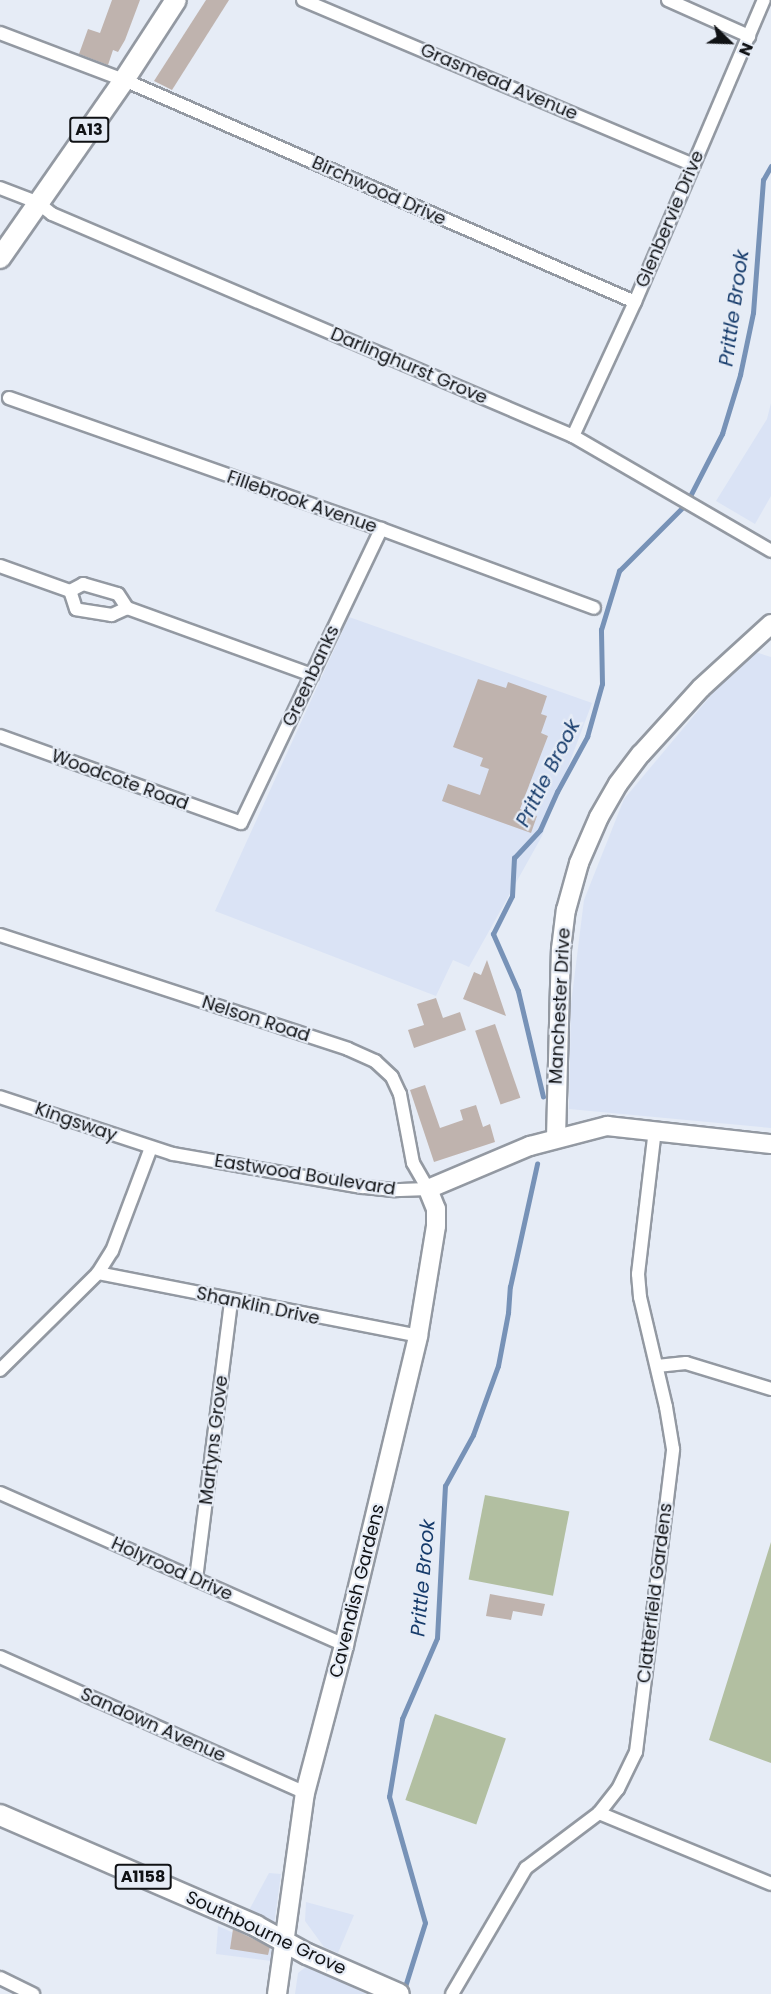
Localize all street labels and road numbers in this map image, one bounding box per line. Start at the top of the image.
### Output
street label: Grasmead Avenue [417,39,581,125]
road number: A13 [68,117,110,143]
street label: Glenbervie Drive [631,147,709,291]
street label: Birchwood Drive [309,152,449,230]
street label: Darlinghurst Grove [327,323,491,409]
street label: Fillebrook Avenue [224,466,380,538]
street label: Greenbanks [278,622,344,730]
street label: Woodcote Road [48,745,192,815]
street label: Manchester Drive [545,927,575,1085]
street label: Nelson Road [199,991,313,1047]
street label: Kingsway [32,1098,120,1146]
street label: Eastwood Boulevard [213,1150,397,1200]
street label: Shanklin Drive [194,1282,322,1330]
street label: Martyns Grove [195,1374,233,1506]
street label: Cavendish Gardens [325,1502,389,1680]
street label: Clatterfield Gardens [633,1502,677,1684]
street label: Holyrood Drive [108,1533,236,1605]
street label: Sandown Avenue [77,1683,229,1767]
road number: A1158 [114,1864,172,1890]
street label: Southbourne Grove [182,1886,350,1980]

